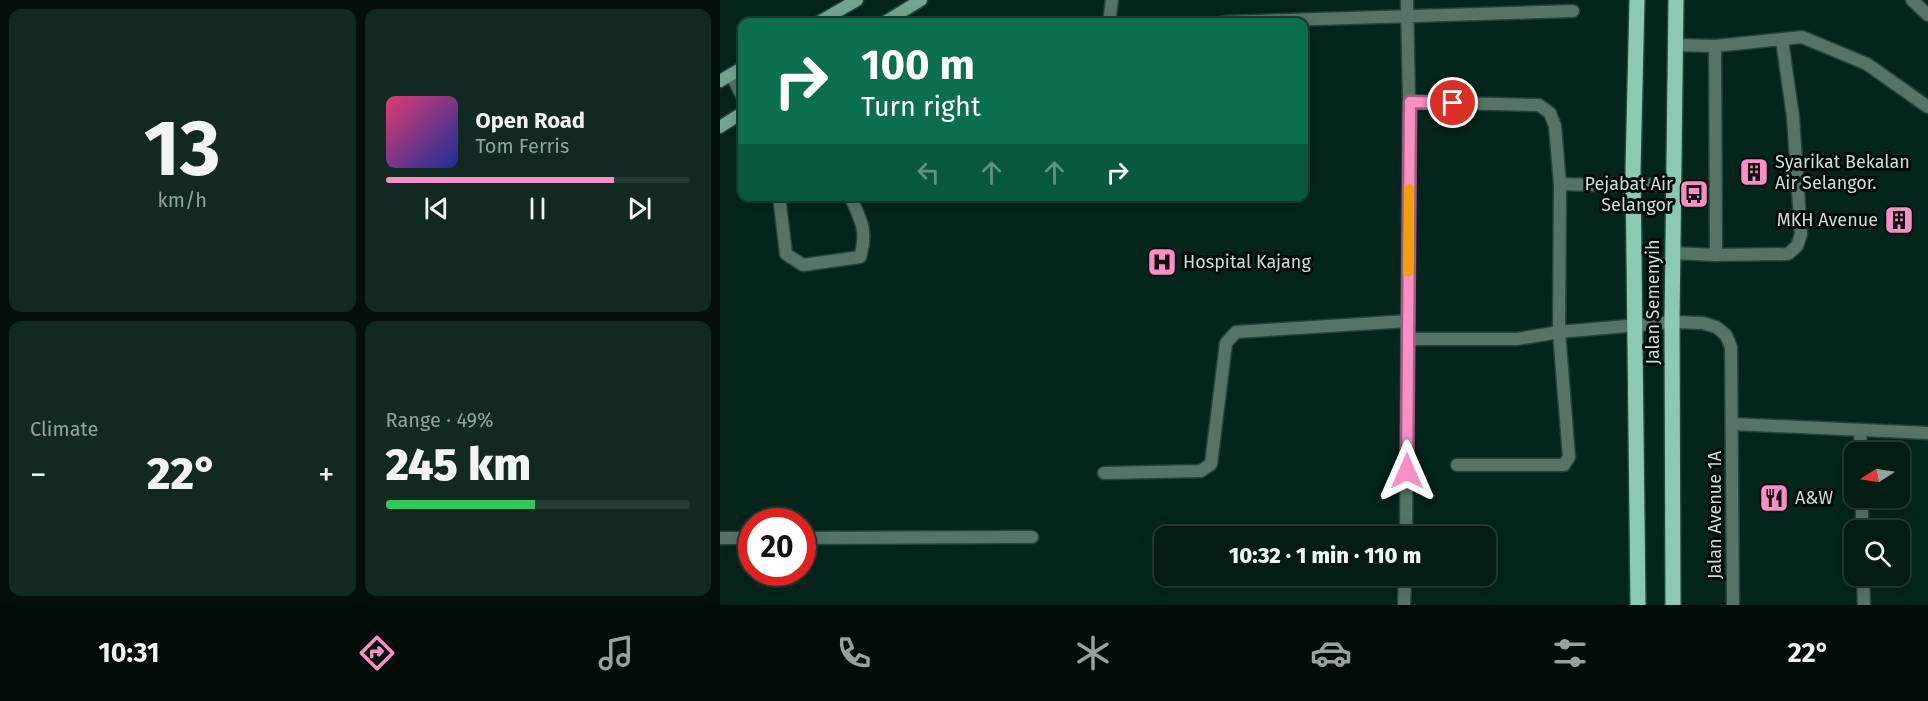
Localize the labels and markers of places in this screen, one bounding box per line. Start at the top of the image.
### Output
pin [1427,77,1478,128]
place label: Syarikat Bekalan Air Selangor. [1775,151,1910,194]
building icon: Syarikat Bekalan Air Selangor. [1738,156,1770,188]
place label: Pejabat Air Selangor [1585,173,1673,216]
bus stop icon: Pejabat Air Selangor [1678,178,1710,210]
building icon: MKH Avenue [1883,204,1915,236]
place label: MKH Avenue [1777,209,1878,231]
hospital icon: Hospital Kajang [1146,246,1178,278]
place label: Hospital Kajang [1183,251,1311,273]
restaurant icon: A&W [1758,482,1790,514]
place label: A&W [1795,487,1833,509]

